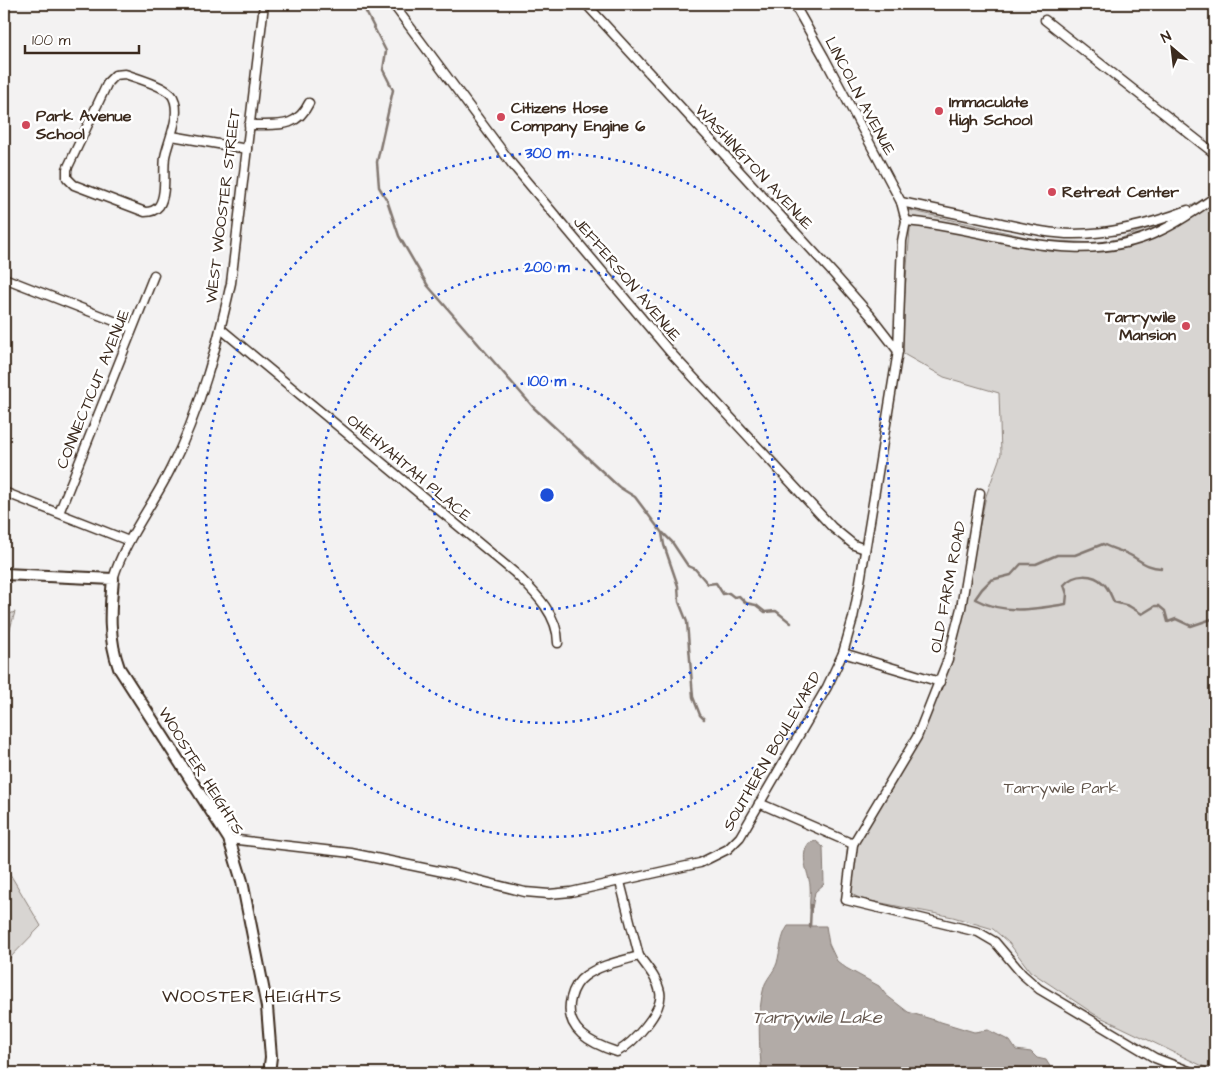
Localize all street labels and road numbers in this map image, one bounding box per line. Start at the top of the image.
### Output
street label: LINCOLN AVENUE [819,33,901,160]
street label: WASHINGTON AVENUE [690,99,818,235]
street label: WEST WOOSTER STREET [200,107,246,304]
street label: JEFFERSON AVENUE [568,212,686,346]
street label: CONNECTICUT AVENUE [51,305,135,472]
street label: OHEHYAHTAH PLACE [342,409,476,527]
street label: OLD FARM ROAD [924,519,972,655]
street label: SOUTHERN BOULEVARD [717,667,827,835]
street label: WOOSTER HEIGHTS [153,703,249,839]

